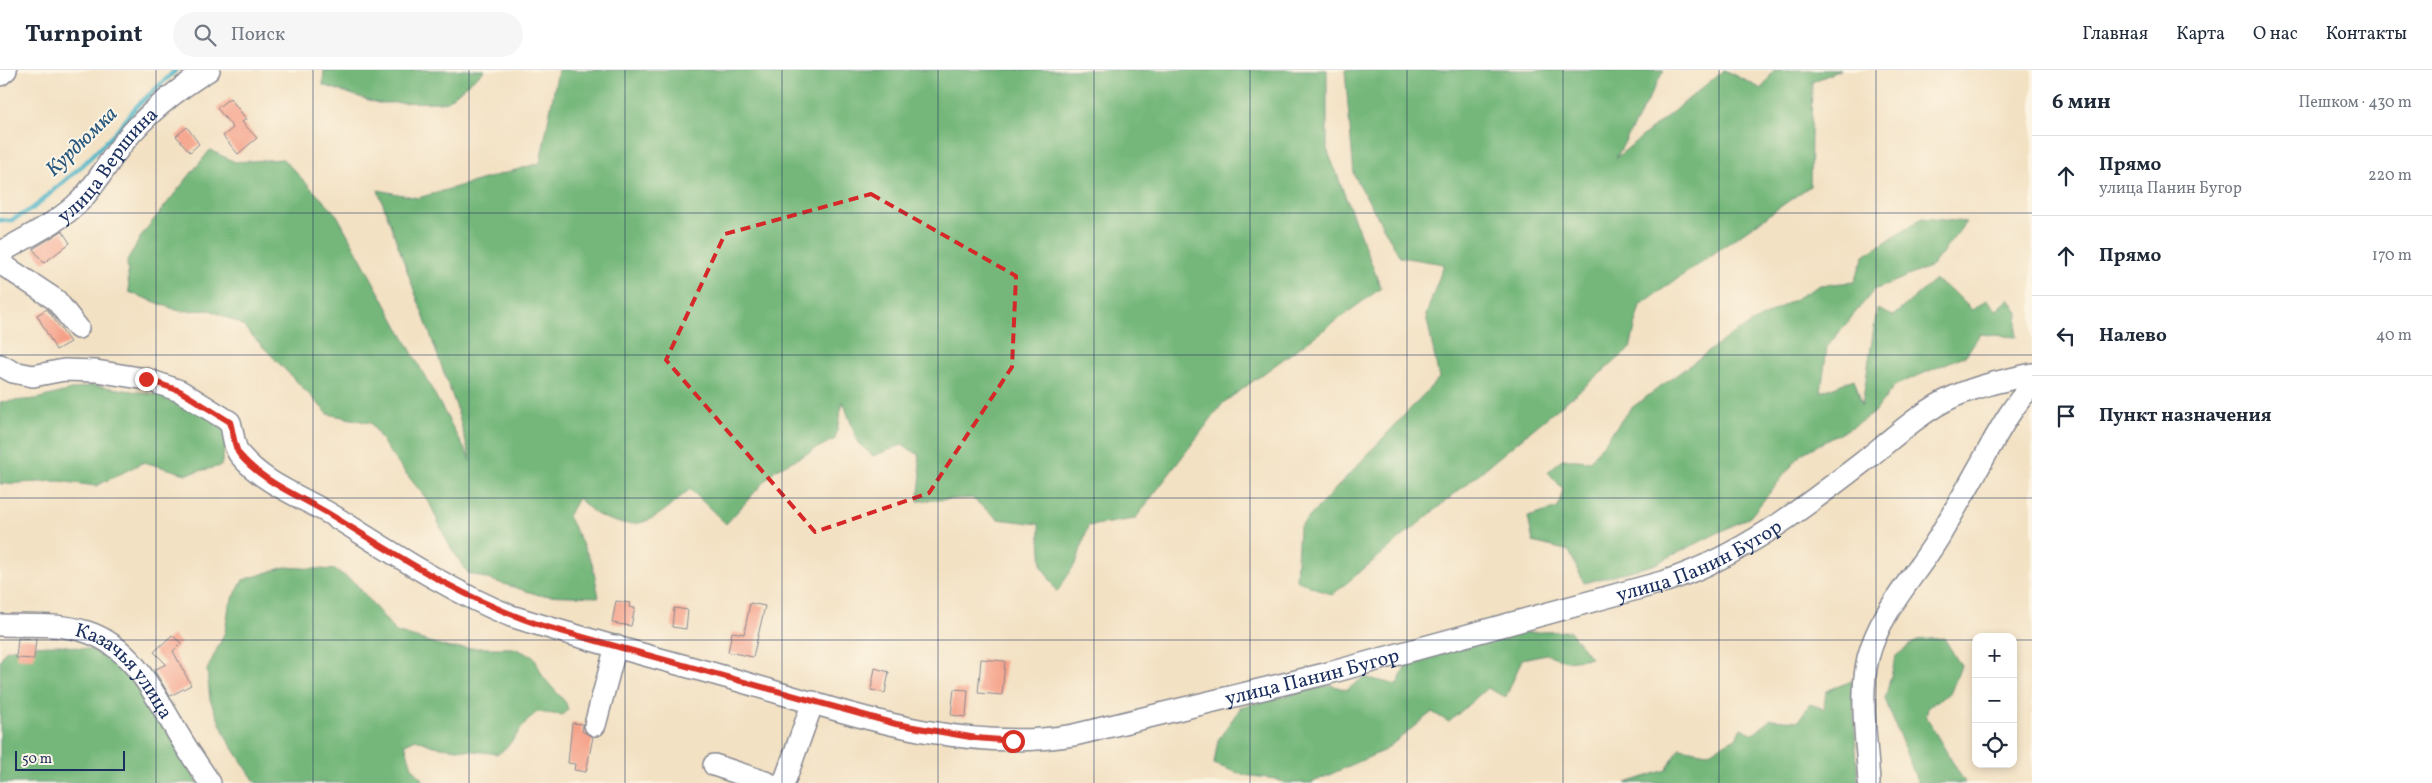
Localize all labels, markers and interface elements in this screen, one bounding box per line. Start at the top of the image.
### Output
search box [173,12,523,57]
text: Turnpoint [25,18,143,52]
icon: search [191,21,219,49]
text: Поиск [231,22,285,48]
text: Главная [2082,22,2148,47]
text: Карта [2176,22,2225,47]
text: О нас [2253,22,2298,47]
text: Контакты [2326,22,2407,47]
text: 6 мин [2052,88,2111,117]
text: Пешком · 430 m [2298,92,2412,114]
water label: Курдюмка [40,100,124,184]
street label: улица Вершина [52,101,165,231]
text: Прямо [2099,152,2161,178]
icon: ahead [2052,162,2080,190]
text: 220 m [2368,165,2412,187]
text: улица Панин Бугор [2099,178,2242,200]
icon: ahead [2052,242,2080,270]
text: Прямо [2099,243,2161,269]
text: 170 m [2372,245,2412,267]
icon: left [2052,322,2080,350]
text: Налево [2099,323,2167,349]
text: 40 m [2376,325,2412,347]
route end [135,368,158,391]
icon: arrive [2052,402,2080,430]
text: Пункт назначения [2099,403,2272,429]
street label: улица Панин Бугор [1613,513,1788,610]
street label: Казачья улица [72,617,179,725]
map controls [1972,633,2017,768]
button: + [1972,633,2017,678]
street label: улица Панин Бугор [1222,642,1403,714]
button: − [1972,678,2017,723]
button: locate [1972,723,2017,768]
route start [1002,730,1025,753]
scale bar [15,748,125,771]
text: 50 m [22,750,52,769]

